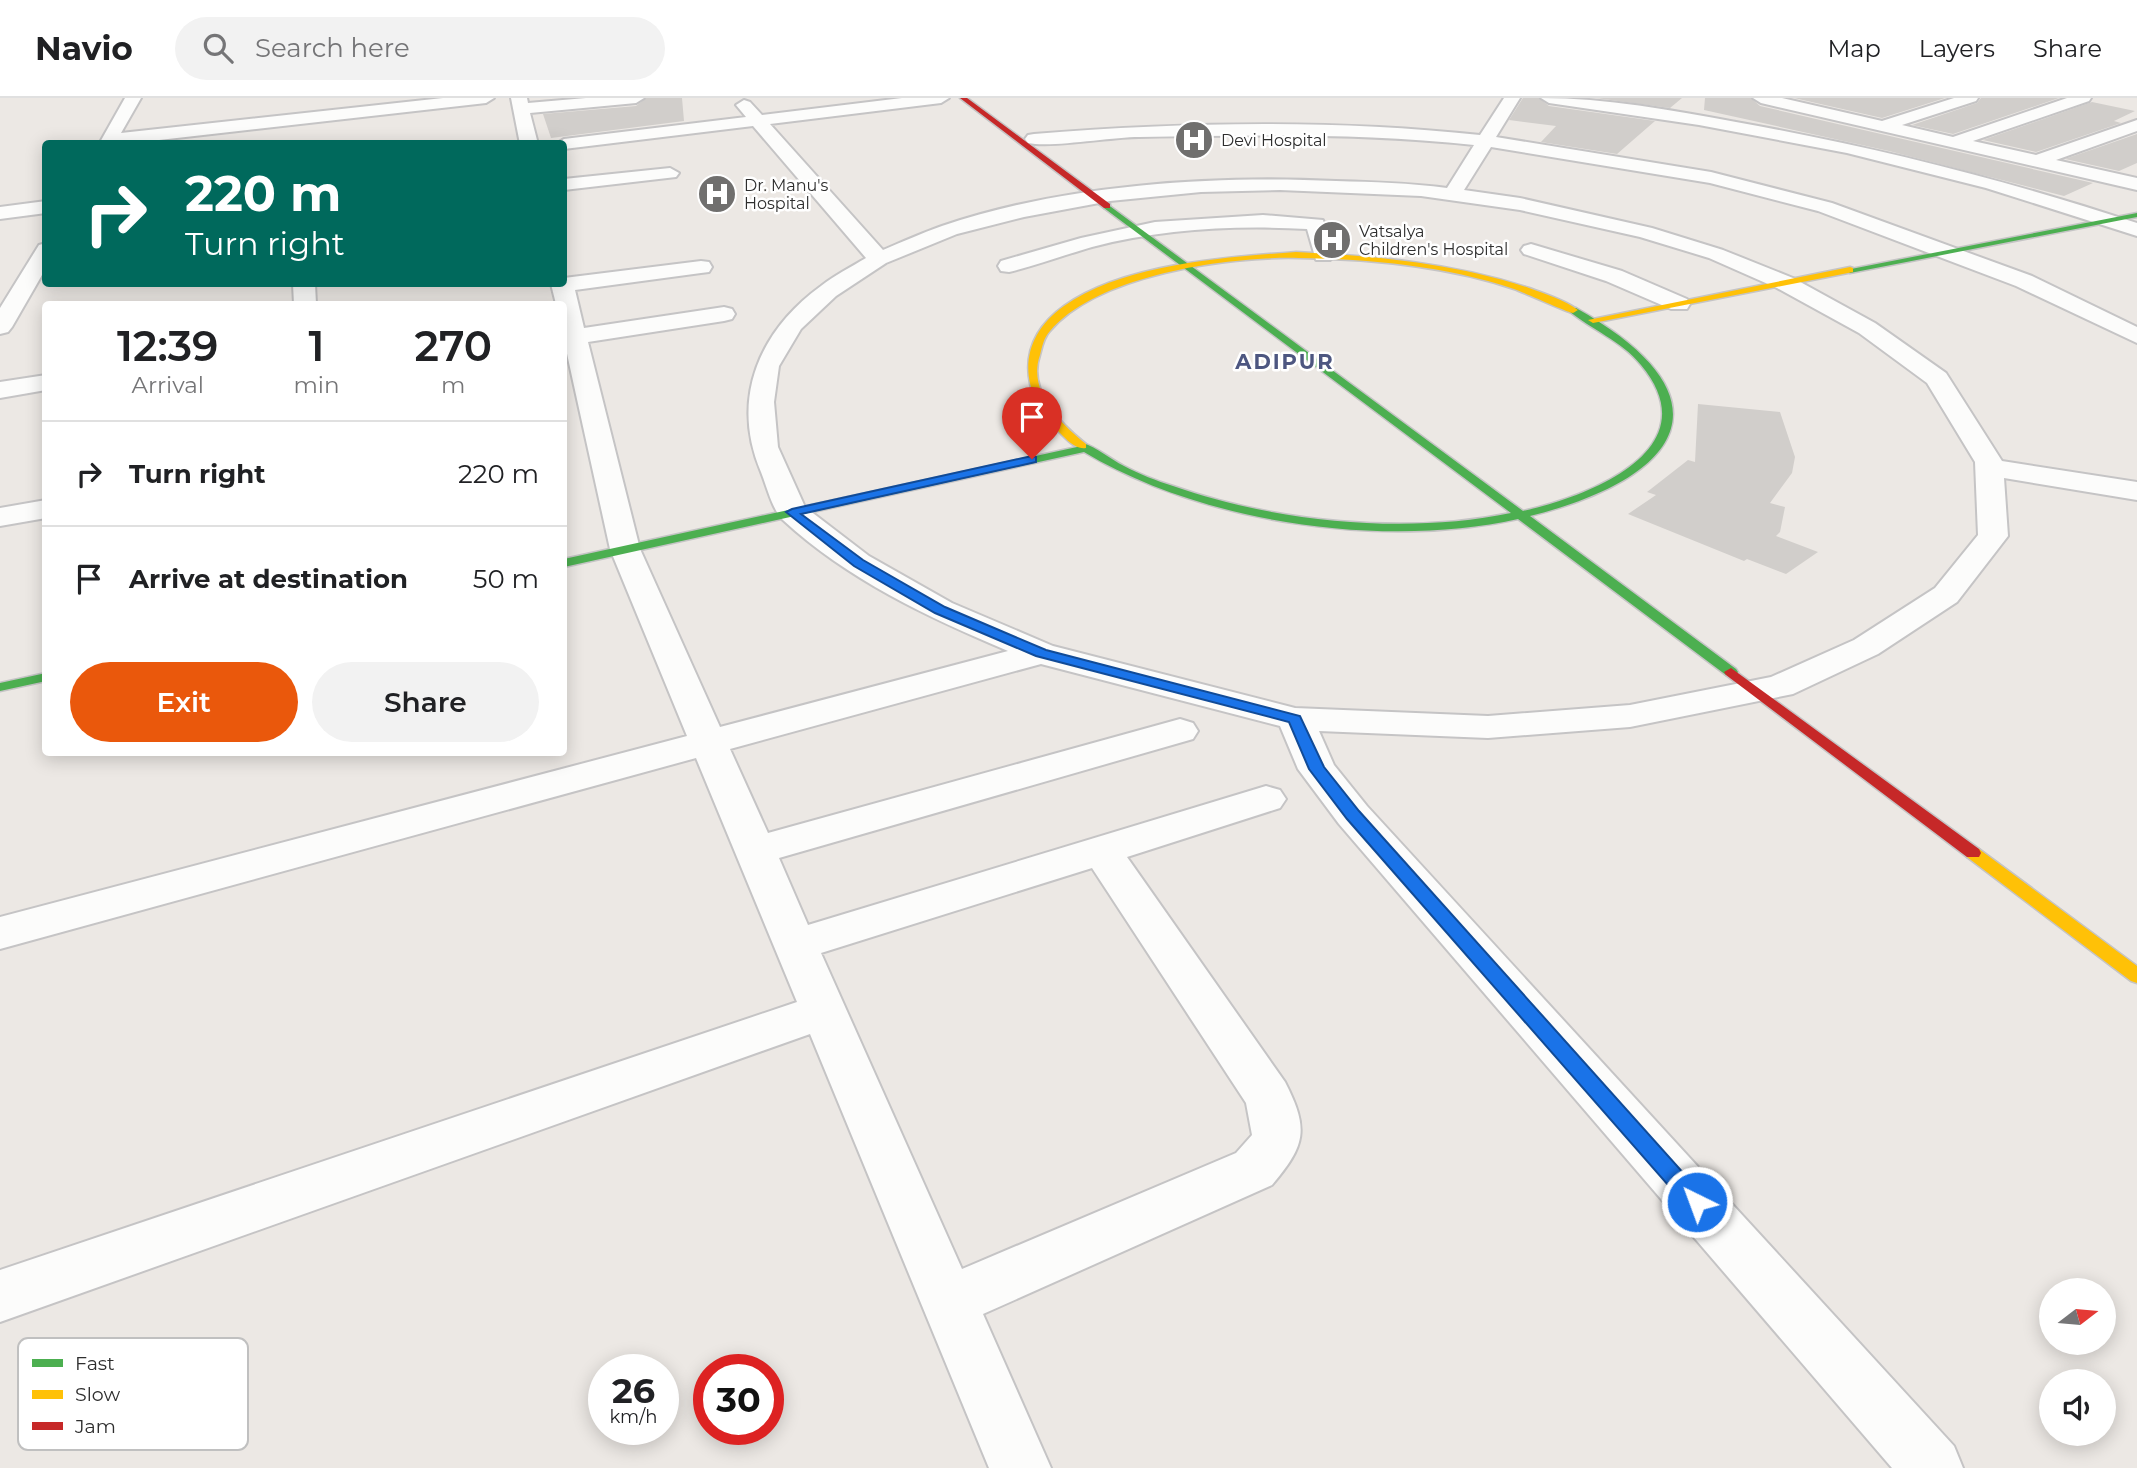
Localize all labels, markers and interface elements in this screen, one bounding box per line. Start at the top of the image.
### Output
search box [175,17,665,80]
text: Navio [35,28,133,68]
icon: search [199,29,237,67]
text: Search here [255,32,410,64]
text: Map [1827,34,1881,63]
text: Layers [1919,34,1995,63]
text: Share [2033,34,2102,63]
hospital icon: Devi Hospital [1173,119,1215,161]
place label: Devi Hospital [1221,131,1327,150]
text: 220 m [185,164,341,223]
icon: right [70,168,161,259]
hospital icon: Dr. Manu's Hospital [696,173,738,215]
place label: Dr. Manu's Hospital [744,176,829,213]
hospital icon: Vatsalya Children's Hospital [1311,219,1353,261]
place label: Vatsalya Children's Hospital [1359,222,1508,259]
text: Turn right [185,224,345,263]
text: 12:39 [117,320,218,372]
text: 1 [309,320,325,372]
text: 270 [415,320,492,372]
district label: ADIPUR [1234,349,1335,374]
text: Arrival [131,371,204,399]
text: min [293,371,340,399]
text: m [441,371,465,399]
pin [1002,387,1062,459]
icon: arrive [1013,398,1051,436]
icon: right [70,455,108,493]
text: Turn right [129,458,265,490]
text: 220 m [458,458,539,490]
icon: arrive [70,560,108,598]
text: Arrive at destination [129,563,408,595]
text: 50 m [473,563,539,595]
button: Exit [70,662,298,742]
button: Share [312,662,539,742]
position arrow [1660,1165,1734,1239]
north arrow [2039,1278,2116,1354]
map controls [2039,1278,2116,1446]
legend [18,1338,248,1450]
text: Fast [75,1352,115,1375]
speed limit sign: 30 [693,1354,784,1445]
text: 26 [612,1369,655,1412]
button: sound [2039,1369,2116,1446]
text: Slow [75,1383,120,1406]
text: km/h [609,1406,658,1428]
text: Jam [74,1415,116,1438]

